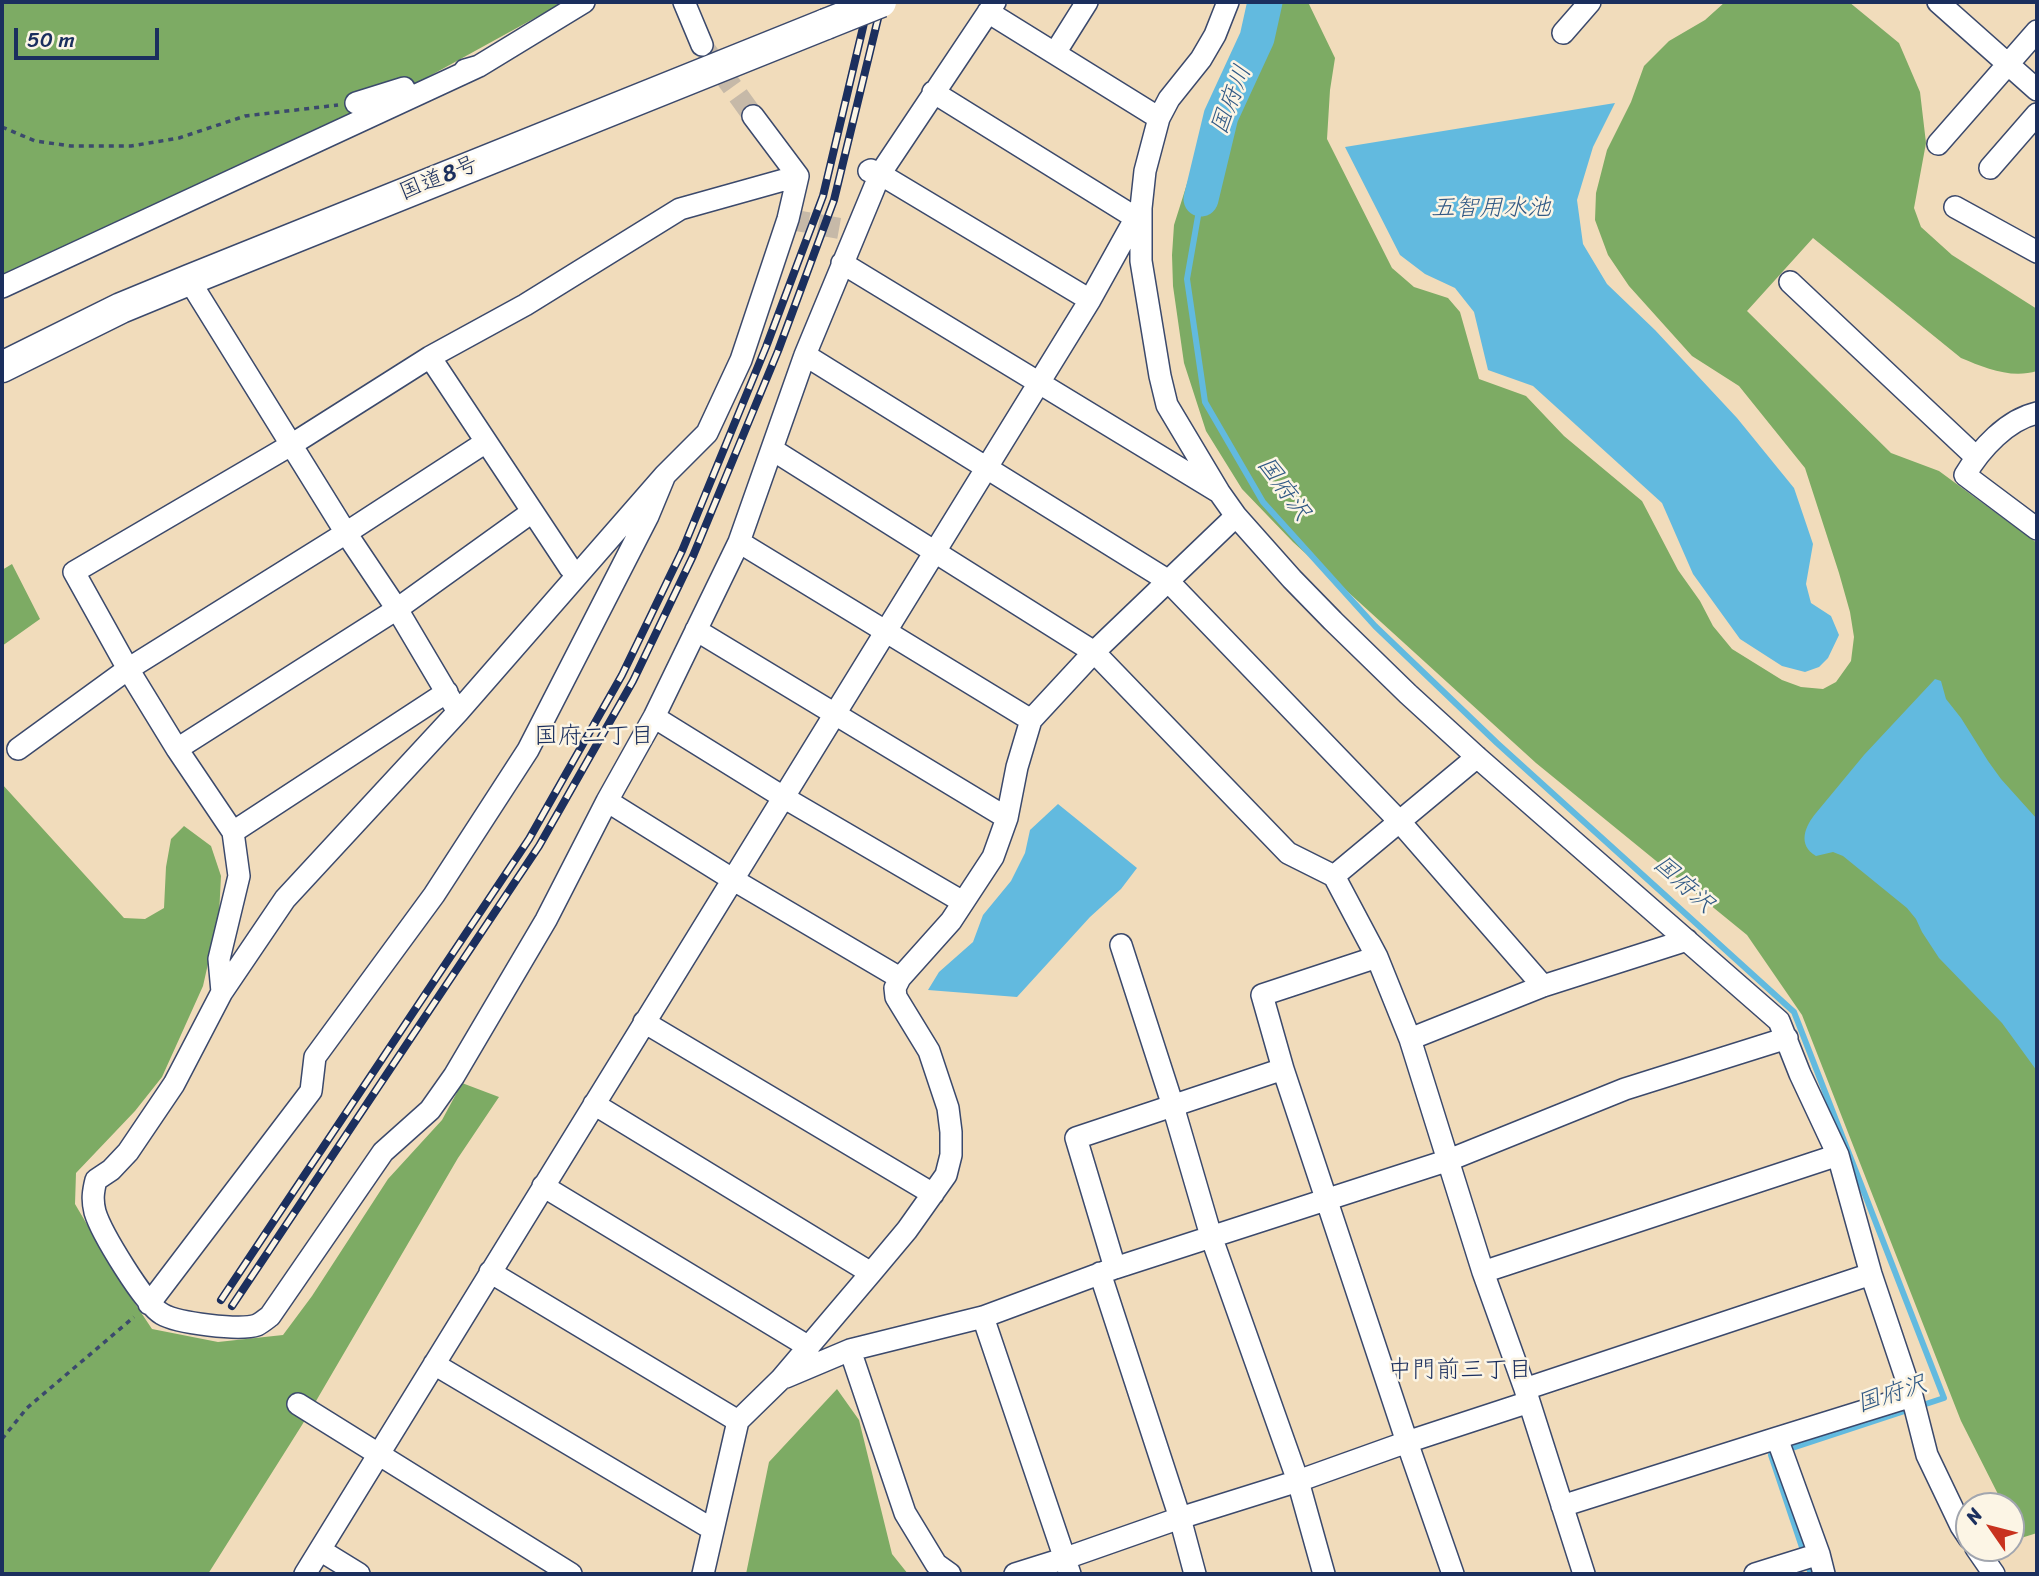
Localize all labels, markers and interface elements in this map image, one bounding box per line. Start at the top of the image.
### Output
scale bar [18,14,163,58]
text: 50 m [27,21,75,59]
water label: 国府川 [1206,61,1258,139]
street label: 国道8号 [395,151,483,207]
water label: 五智用水池 [1431,195,1551,223]
water label: 国府沢 [1250,451,1316,527]
district label: 国府二丁目 [534,723,654,751]
water label: 国府沢 [1647,850,1719,920]
district label: 中門前三丁目 [1388,1357,1532,1385]
water label: 国府沢 [1853,1370,1931,1420]
north arrow [1955,1492,2025,1562]
text: N [1957,1501,1991,1531]

